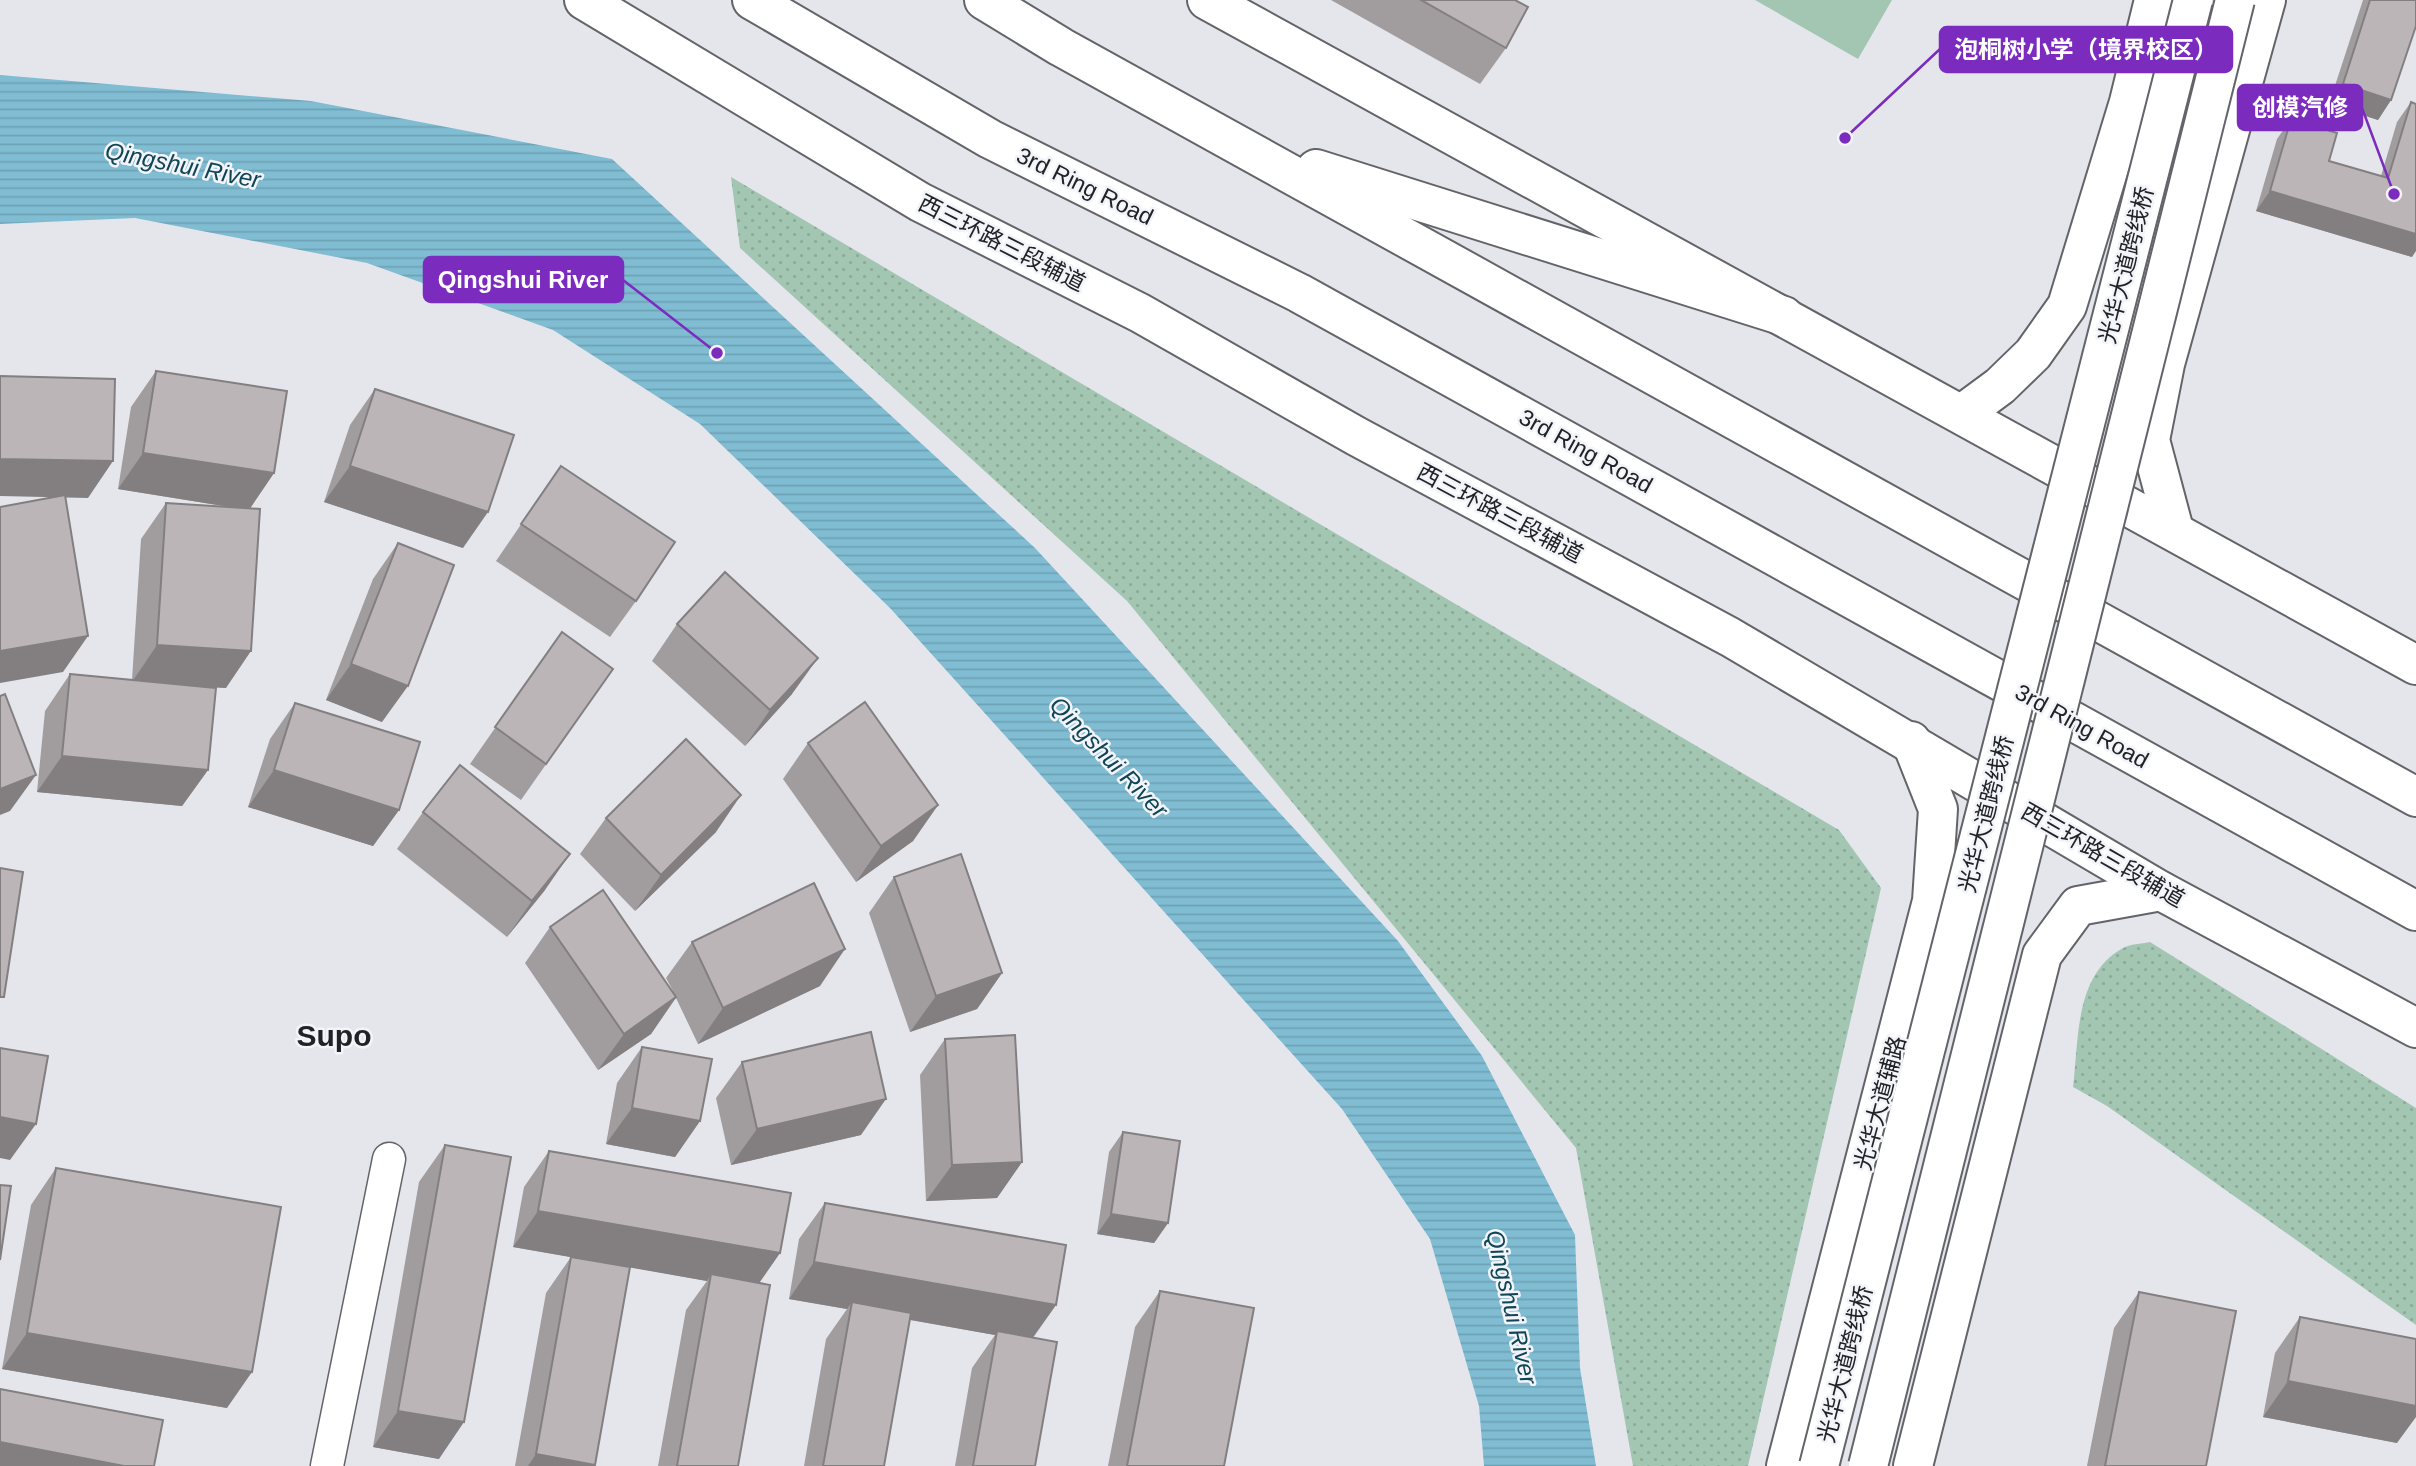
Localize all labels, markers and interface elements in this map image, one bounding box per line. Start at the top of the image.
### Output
callout: 泡桐树小学（境界校区） [1940,27,2232,72]
text: 泡桐树小学（境界校区） [1954,36,2218,63]
callout: 创模汽修 [2238,85,2362,130]
text: 创模汽修 [2252,94,2348,121]
water label: Qingshui River [103,137,264,193]
street label: 3rd Ring Road [1013,142,1157,230]
street label: 光华大道跨线桥 [2094,184,2158,346]
street label: 西三环路三段辅道 [914,190,1090,296]
callout: Qingshui River [424,257,623,302]
text: Qingshui River [438,266,608,293]
street label: 3rd Ring Road [1515,404,1657,498]
street label: 西三环路三段辅道 [1413,458,1587,568]
street label: 3rd Ring Road [2011,679,2153,773]
water label: Qingshui River [1045,691,1174,824]
street label: 光华大道跨线桥 [1954,733,2018,895]
street label: 西三环路三段辅道 [2017,798,2189,912]
district label: Supo [297,1019,372,1052]
street label: 光华大道辅路 [1850,1033,1910,1173]
water label: Qingshui River [1481,1227,1543,1388]
street label: 光华大道跨线桥 [1813,1283,1877,1445]

